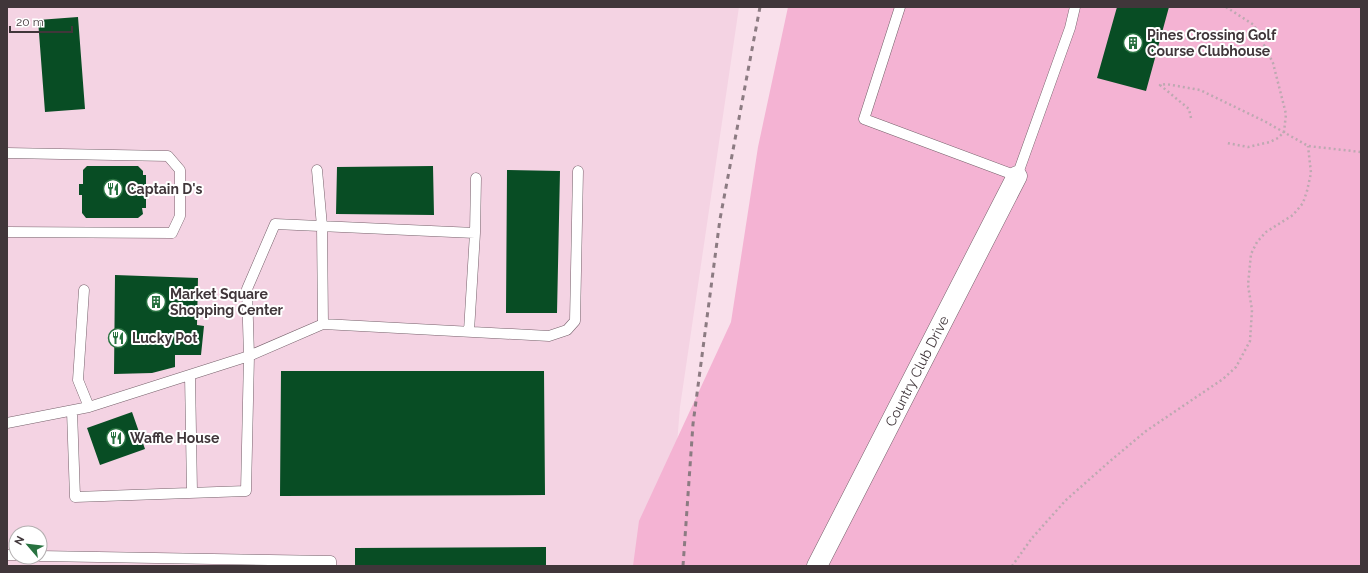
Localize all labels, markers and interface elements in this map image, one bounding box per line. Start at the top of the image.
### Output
scale bar [10,8,72,34]
text: 20 m [16,15,44,29]
place label: Pines Crossing Golf Course Clubhouse [1147,27,1277,59]
building icon: Pines Crossing Golf Course Clubhouse [1122,32,1144,54]
restaurant icon: Captain D's [102,178,124,200]
place label: Captain D's [127,181,202,197]
place label: Market Square Shopping Center [170,286,284,318]
building icon: Market Square Shopping Center [145,291,167,313]
street label: Country Club Drive [882,313,952,429]
restaurant icon: Lucky Pot [107,327,129,349]
place label: Lucky Pot [132,330,198,346]
restaurant icon: Waffle House [105,427,127,449]
place label: Waffle House [130,430,220,446]
north arrow [8,525,48,565]
text: N [12,534,27,547]

